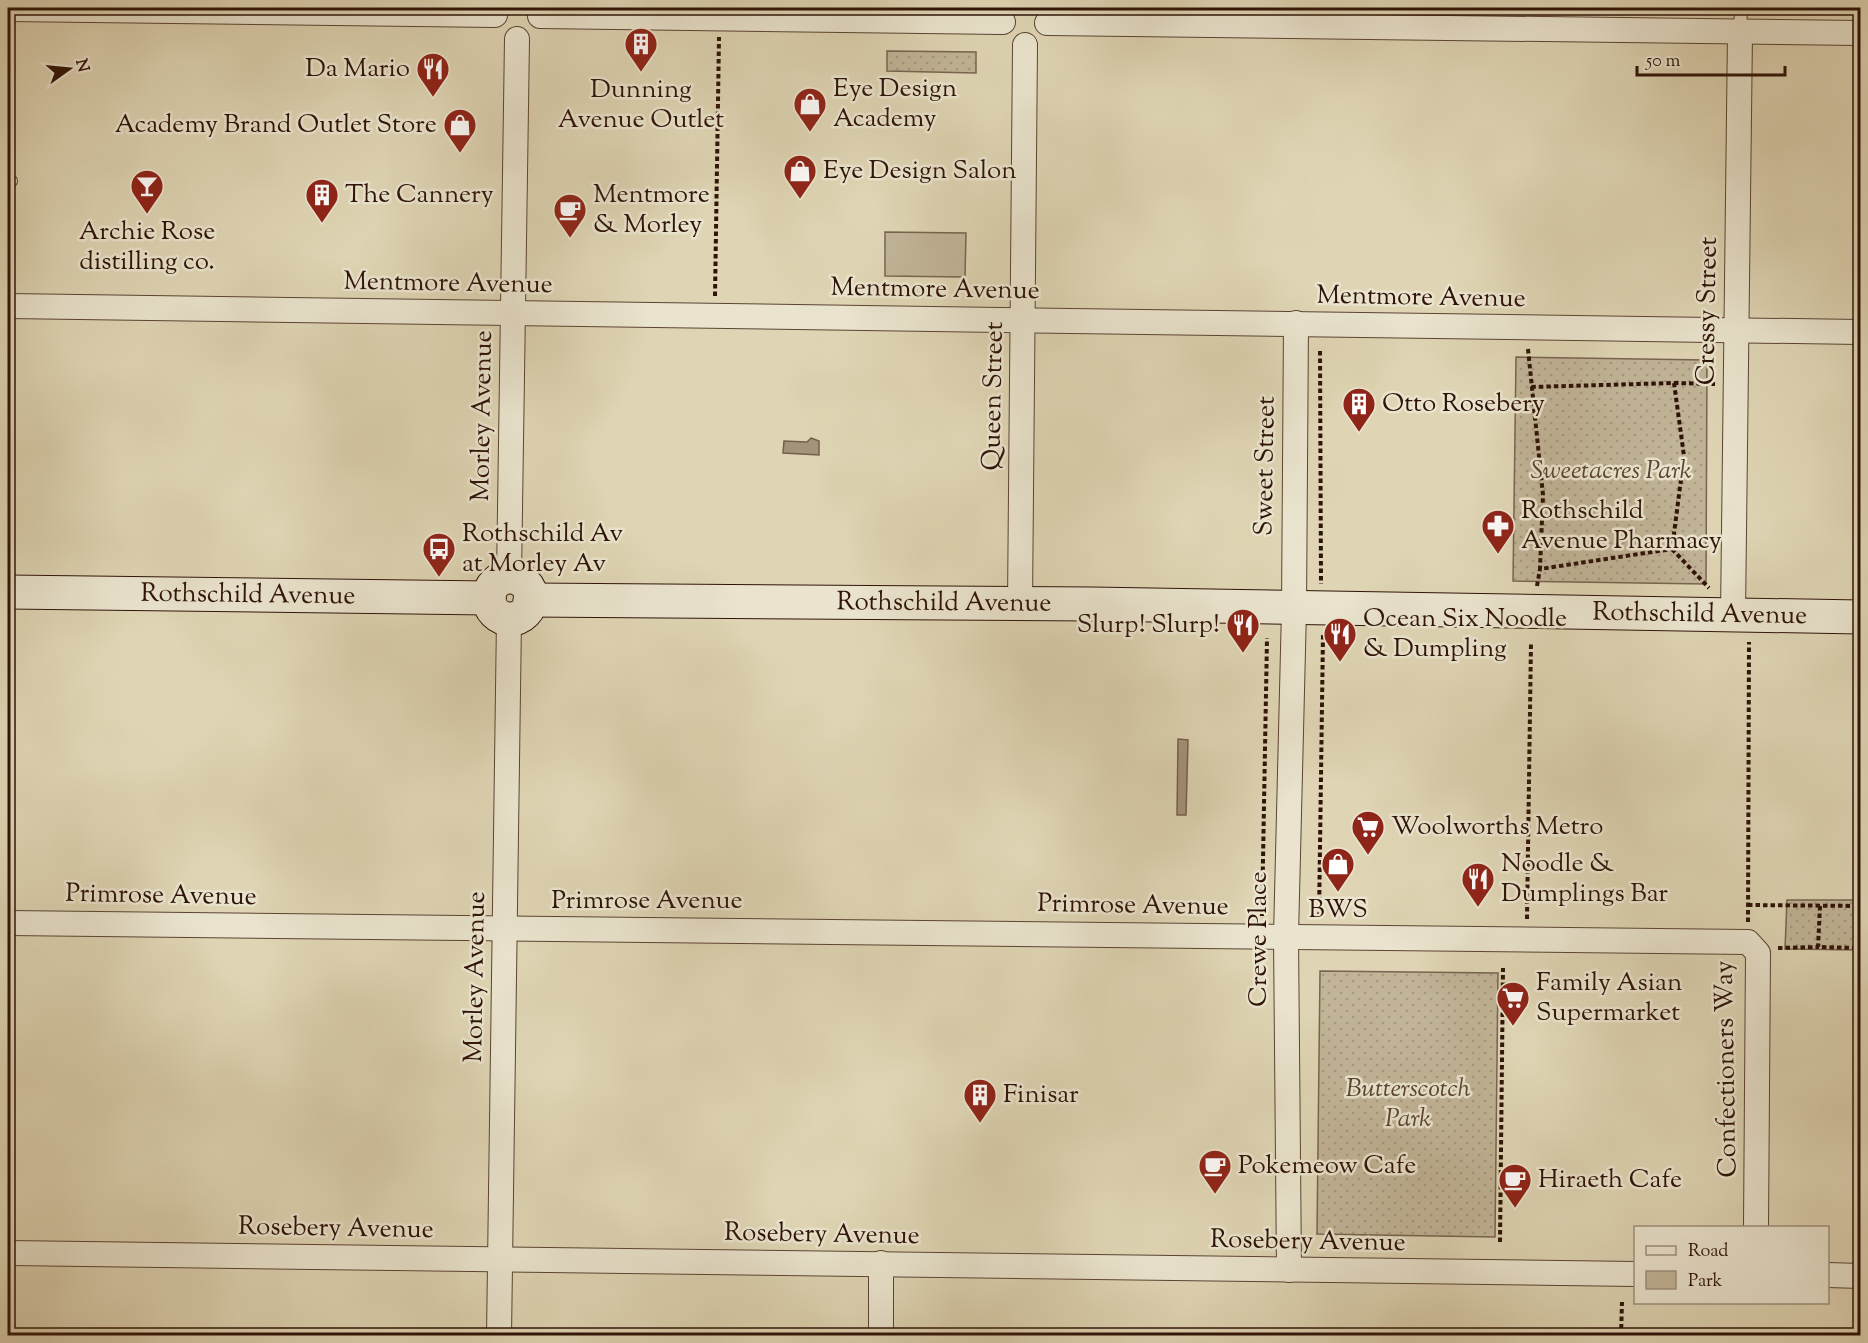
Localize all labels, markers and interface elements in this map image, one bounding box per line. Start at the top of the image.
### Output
building icon: Dunning Avenue Outlet [623,26,659,73]
north arrow [39,39,99,99]
scale bar [1637,39,1786,77]
text: 50 m [1645,49,1681,75]
place label: Da Mario [305,51,410,88]
restaurant icon: Da Mario [415,51,451,98]
text: N [68,57,94,75]
place label: Eye Design Academy [833,71,957,138]
place label: Dunning Avenue Outlet [558,72,724,139]
shop icon: Eye Design Academy [792,86,828,133]
place label: Academy Brand Outlet Store [115,107,437,144]
shop icon: Academy Brand Outlet Store [442,107,478,154]
shop icon: Eye Design Salon [782,153,818,200]
place label: Eye Design Salon [823,153,1017,190]
bar icon: Archie Rose distilling co. [129,168,165,215]
building icon: The Cannery [304,177,340,224]
place label: The Cannery [345,177,494,214]
place label: Mentmore & Morley [593,177,710,244]
cafe icon: Mentmore & Morley [552,192,588,239]
place label: Archie Rose distilling co. [79,214,215,281]
street label: Cressy Street [1688,236,1728,386]
street label: Mentmore Avenue [343,264,553,304]
street label: Mentmore Avenue [830,270,1040,310]
street label: Mentmore Avenue [1316,278,1526,318]
street label: Queen Street [974,321,1014,471]
street label: Morley Avenue [463,330,503,502]
building icon: Otto Rosebery [1341,386,1377,433]
place label: Otto Rosebery [1382,386,1545,423]
street label: Sweet Street [1246,396,1286,536]
park label: Sweetacres Park [1530,453,1692,490]
place label: Rothschild Avenue Pharmacy [1521,493,1722,560]
pharmacy icon: Rothschild Avenue Pharmacy [1480,508,1516,555]
place label: Rothschild Av at Morley Av [462,516,624,583]
bus stop icon: Rothschild Av at Morley Av [421,531,457,578]
street label: Rothschild Avenue [140,575,356,615]
street label: Rothschild Avenue [836,584,1052,622]
street label: Rothschild Avenue [1592,594,1808,635]
place label: Ocean Six Noodle & Dumpling [1363,601,1567,668]
place label: Slurp! Slurp! [1077,607,1220,644]
restaurant icon: Slurp! Slurp! [1225,607,1261,654]
restaurant icon: Ocean Six Noodle & Dumpling [1322,616,1358,663]
supermarket icon: Woolworths Metro [1350,809,1386,856]
place label: Woolworths Metro [1391,809,1604,846]
shop icon: BWS [1320,846,1356,893]
place label: Noodle & Dumplings Bar [1501,846,1668,913]
restaurant icon: Noodle & Dumplings Bar [1460,861,1496,908]
street label: Crewe Place [1241,871,1278,1007]
street label: Primrose Avenue [65,876,257,916]
street label: Primrose Avenue [551,883,743,920]
street label: Primrose Avenue [1037,886,1229,926]
street label: Morley Avenue [456,891,496,1063]
place label: BWS [1308,892,1368,929]
street label: Confectioners Way [1707,960,1747,1178]
place label: Family Asian Supermarket [1536,965,1682,1032]
supermarket icon: Family Asian Supermarket [1495,980,1531,1027]
park label: Butterscotch Park [1346,1071,1471,1138]
building icon: Finisar [962,1077,998,1124]
place label: Finisar [1003,1077,1079,1114]
cafe icon: Pokemeow Cafe [1197,1148,1233,1195]
place label: Pokemeow Cafe [1238,1148,1416,1185]
cafe icon: Hiraeth Cafe [1497,1162,1533,1209]
place label: Hiraeth Cafe [1538,1162,1682,1199]
street label: Rosebery Avenue [238,1209,434,1249]
street label: Rosebery Avenue [724,1215,920,1255]
street label: Rosebery Avenue [1210,1222,1406,1262]
legend [1634,1226,1829,1304]
text: Road [1688,1239,1728,1265]
text: Park [1688,1269,1723,1295]

